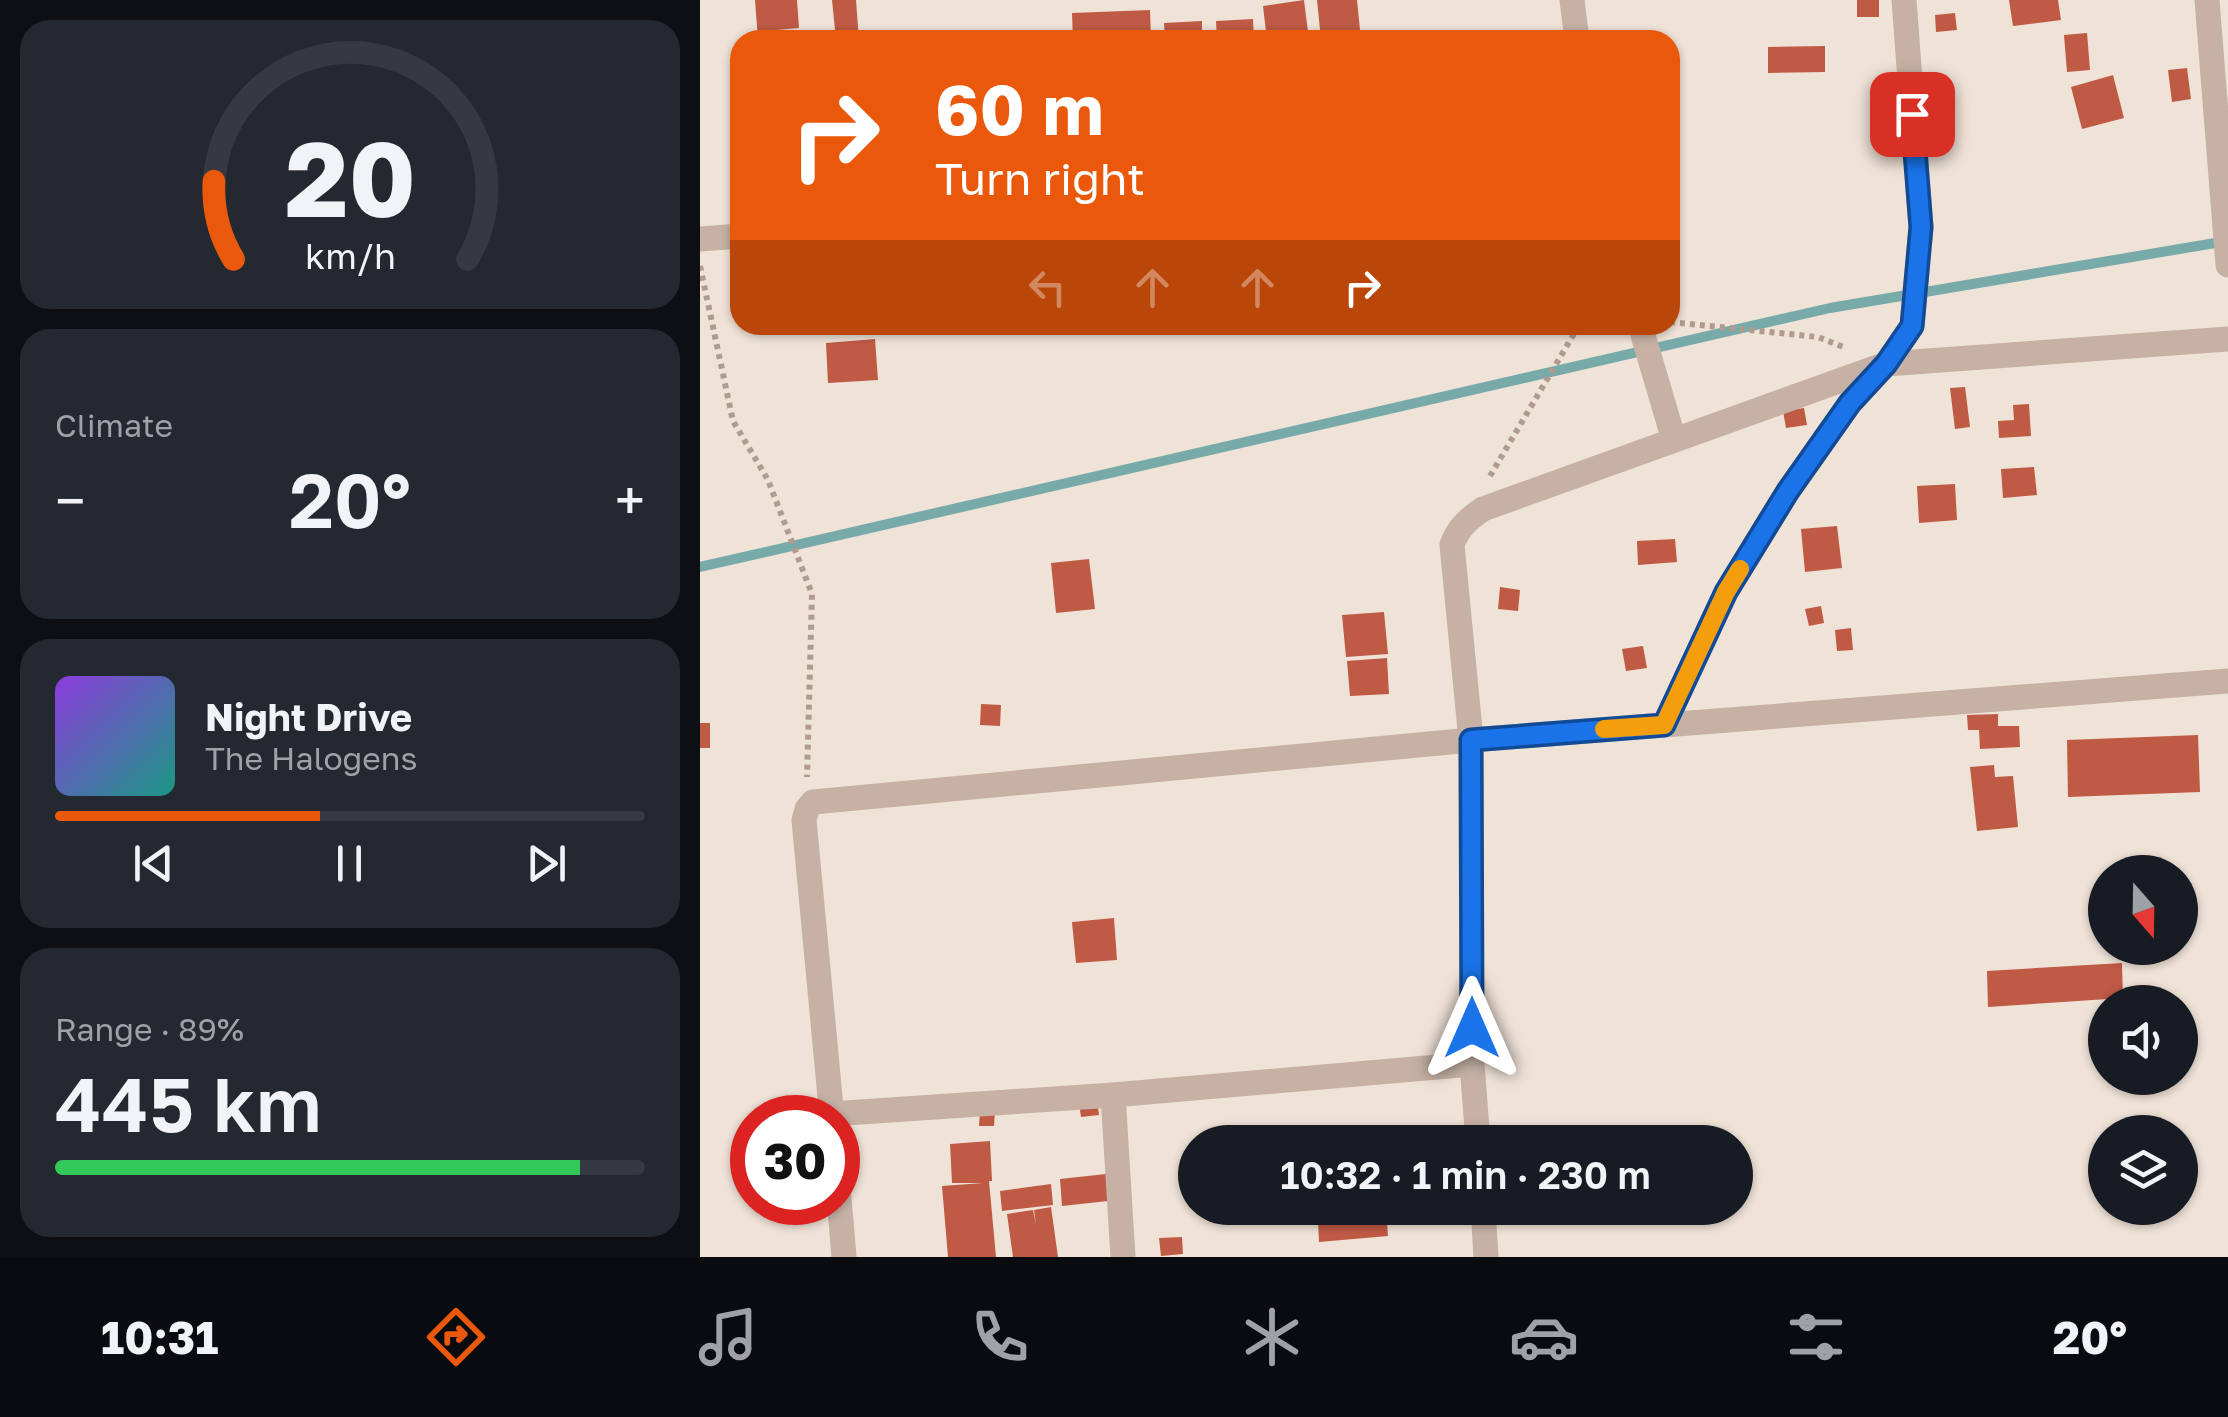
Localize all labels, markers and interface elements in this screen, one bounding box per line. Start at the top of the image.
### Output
text: 60 m [935,66,1104,150]
icon: right [770,70,900,200]
pin [1870,72,1955,157]
icon: arrive [1885,87,1940,142]
text: 20 [284,115,416,240]
text: Turn right [935,151,1145,205]
text: km/h [305,234,395,277]
icon: left [1020,260,1075,315]
icon: ahead [1125,260,1180,315]
icon: ahead [1230,260,1285,315]
icon: right [1335,260,1390,315]
text: Climate [55,406,173,444]
text: 20° [289,454,411,545]
text: − [55,467,85,533]
text: + [615,467,645,533]
text: Night Drive [205,694,412,739]
text: The Halogens [205,739,417,777]
icon: previous [126,836,181,891]
icon: pause [322,836,377,891]
icon: next [519,836,574,891]
north arrow [2088,855,2198,965]
map controls [2088,855,2198,1225]
position arrow [1420,976,1524,1080]
button: sound [2088,985,2198,1095]
text: Range · 89% [55,1010,244,1048]
text: 445 km [55,1058,322,1149]
speed limit sign: 30 [730,1095,860,1225]
button: layers [2088,1115,2198,1225]
text: 10:32 · 1 min · 230 m [1280,1152,1651,1197]
icon: directions [421,1302,491,1372]
icon: music [693,1302,763,1372]
icon: phone [965,1302,1035,1372]
icon: climate [1237,1302,1307,1372]
icon: car [1509,1302,1579,1372]
icon: filters [1781,1302,1851,1372]
text: 10:31 [101,1310,218,1364]
text: 20° [2053,1310,2127,1364]

